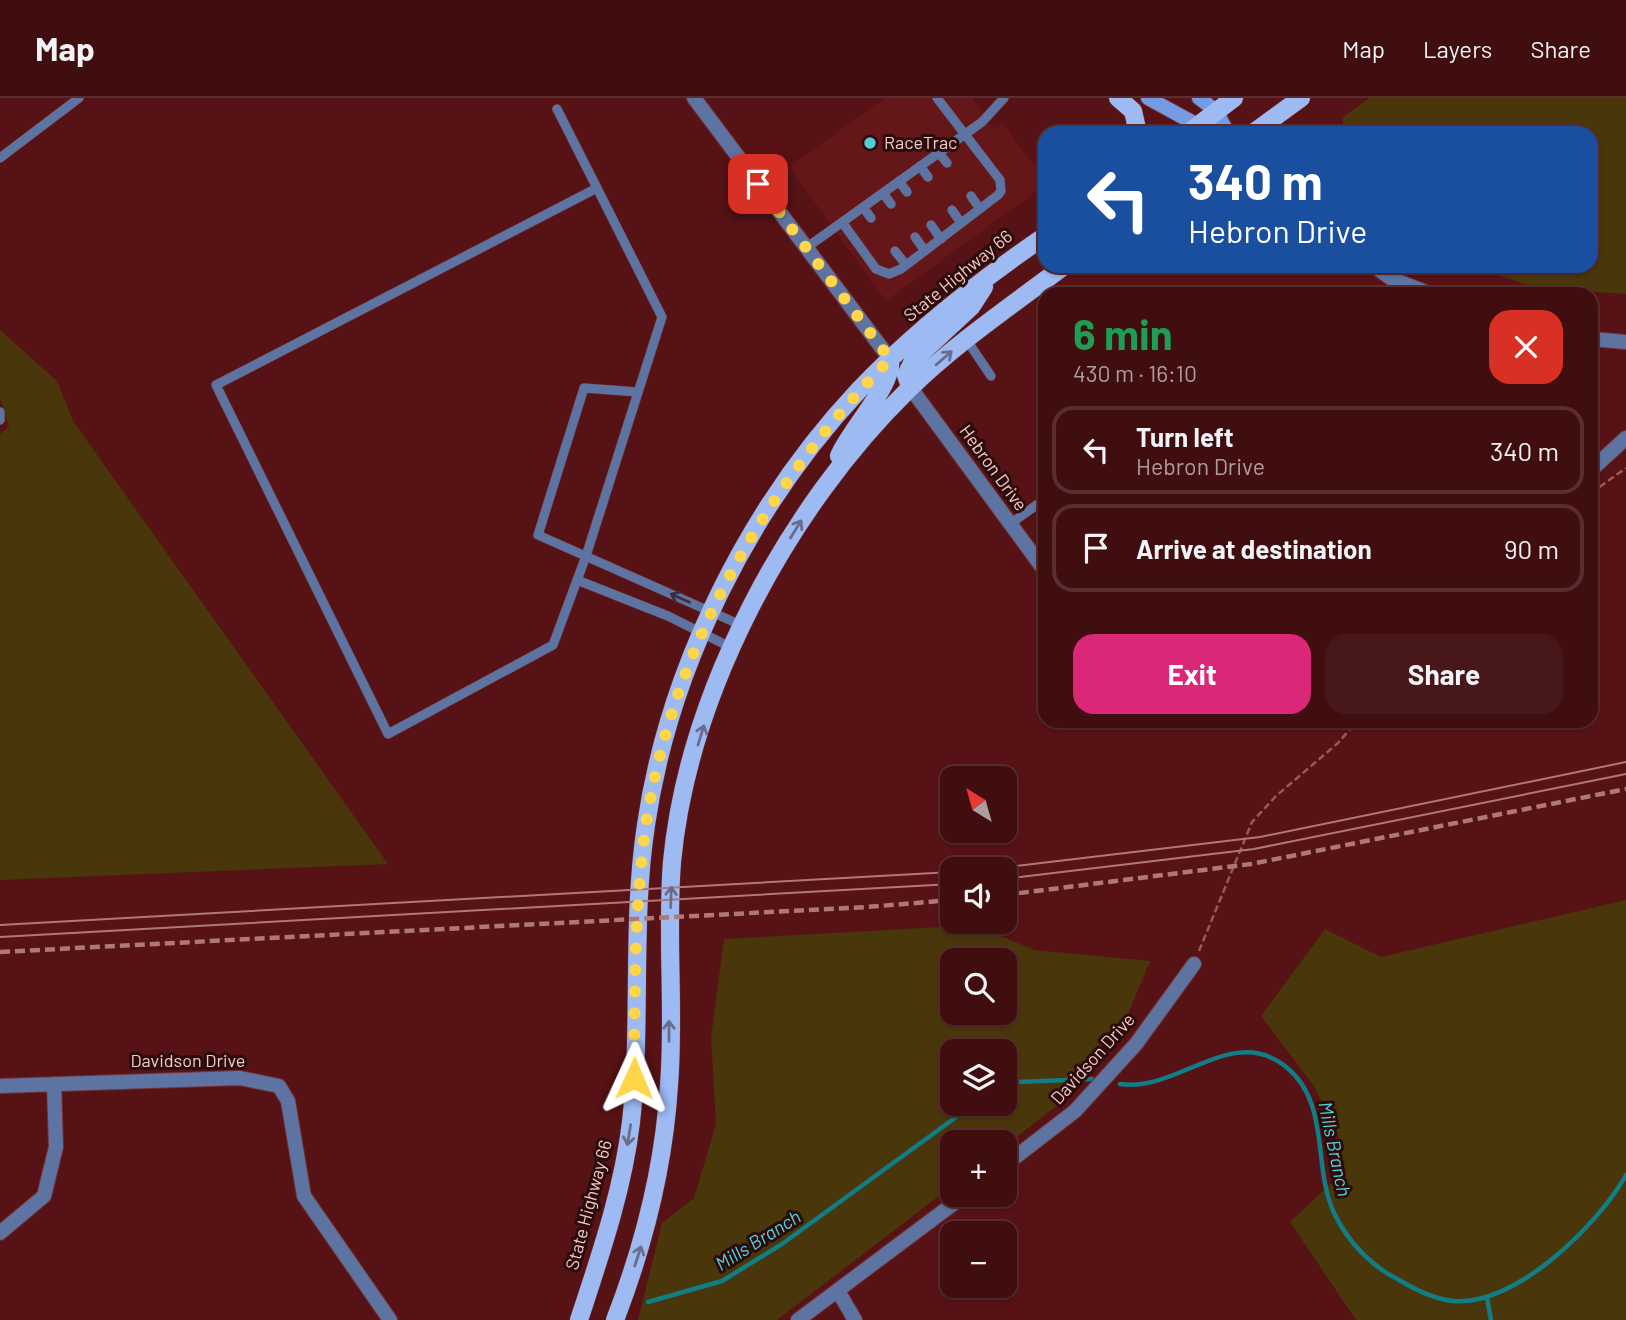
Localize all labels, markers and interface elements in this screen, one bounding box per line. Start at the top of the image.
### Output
text: Map [35,28,95,68]
text: Map [1342,34,1385,63]
text: Layers [1423,34,1492,63]
text: Share [1530,34,1591,63]
place label: RaceTrac [884,131,957,153]
marker: RaceTrac [862,135,878,151]
text: 340 m [1188,151,1323,210]
pin [728,154,788,214]
icon: left [1073,154,1164,245]
icon: arrive [739,165,777,203]
text: Hebron Drive [1188,211,1367,249]
street label: State Highway 66 [899,225,1016,326]
text: 6 min [1073,308,1173,358]
button: close [1489,310,1563,384]
one-way arrow [934,351,952,367]
text: 430 m · 16:10 [1073,359,1197,387]
street label: Hebron Drive [955,420,1032,515]
text: Turn left [1136,421,1234,452]
icon: left [1077,431,1115,469]
text: 340 m [1490,435,1559,466]
text: Hebron Drive [1136,452,1265,480]
one-way arrow [789,520,803,540]
icon: arrive [1077,529,1115,567]
text: Arrive at destination [1136,533,1372,564]
text: 90 m [1504,533,1559,564]
one-way arrow [670,591,691,604]
button: Exit [1073,634,1311,714]
button: Share [1325,634,1563,714]
one-way arrow [695,725,708,747]
north arrow [940,766,1017,844]
map controls [940,766,1017,1298]
button: sound [940,857,1017,934]
one-way arrow [665,886,678,909]
button: search [940,948,1017,1025]
street label: Davidson Drive [1046,1008,1139,1108]
one-way arrow [663,1020,676,1043]
button: layers [940,1039,1017,1116]
position arrow [597,1041,671,1115]
street label: Davidson Drive [131,1049,245,1071]
water label: Mills Branch [1314,1099,1357,1198]
one-way arrow [622,1123,635,1146]
button: + [940,1130,1017,1207]
street label: State Highway 66 [560,1137,616,1272]
water label: Mills Branch [711,1204,805,1275]
button: − [940,1221,1017,1298]
one-way arrow [633,1245,645,1267]

